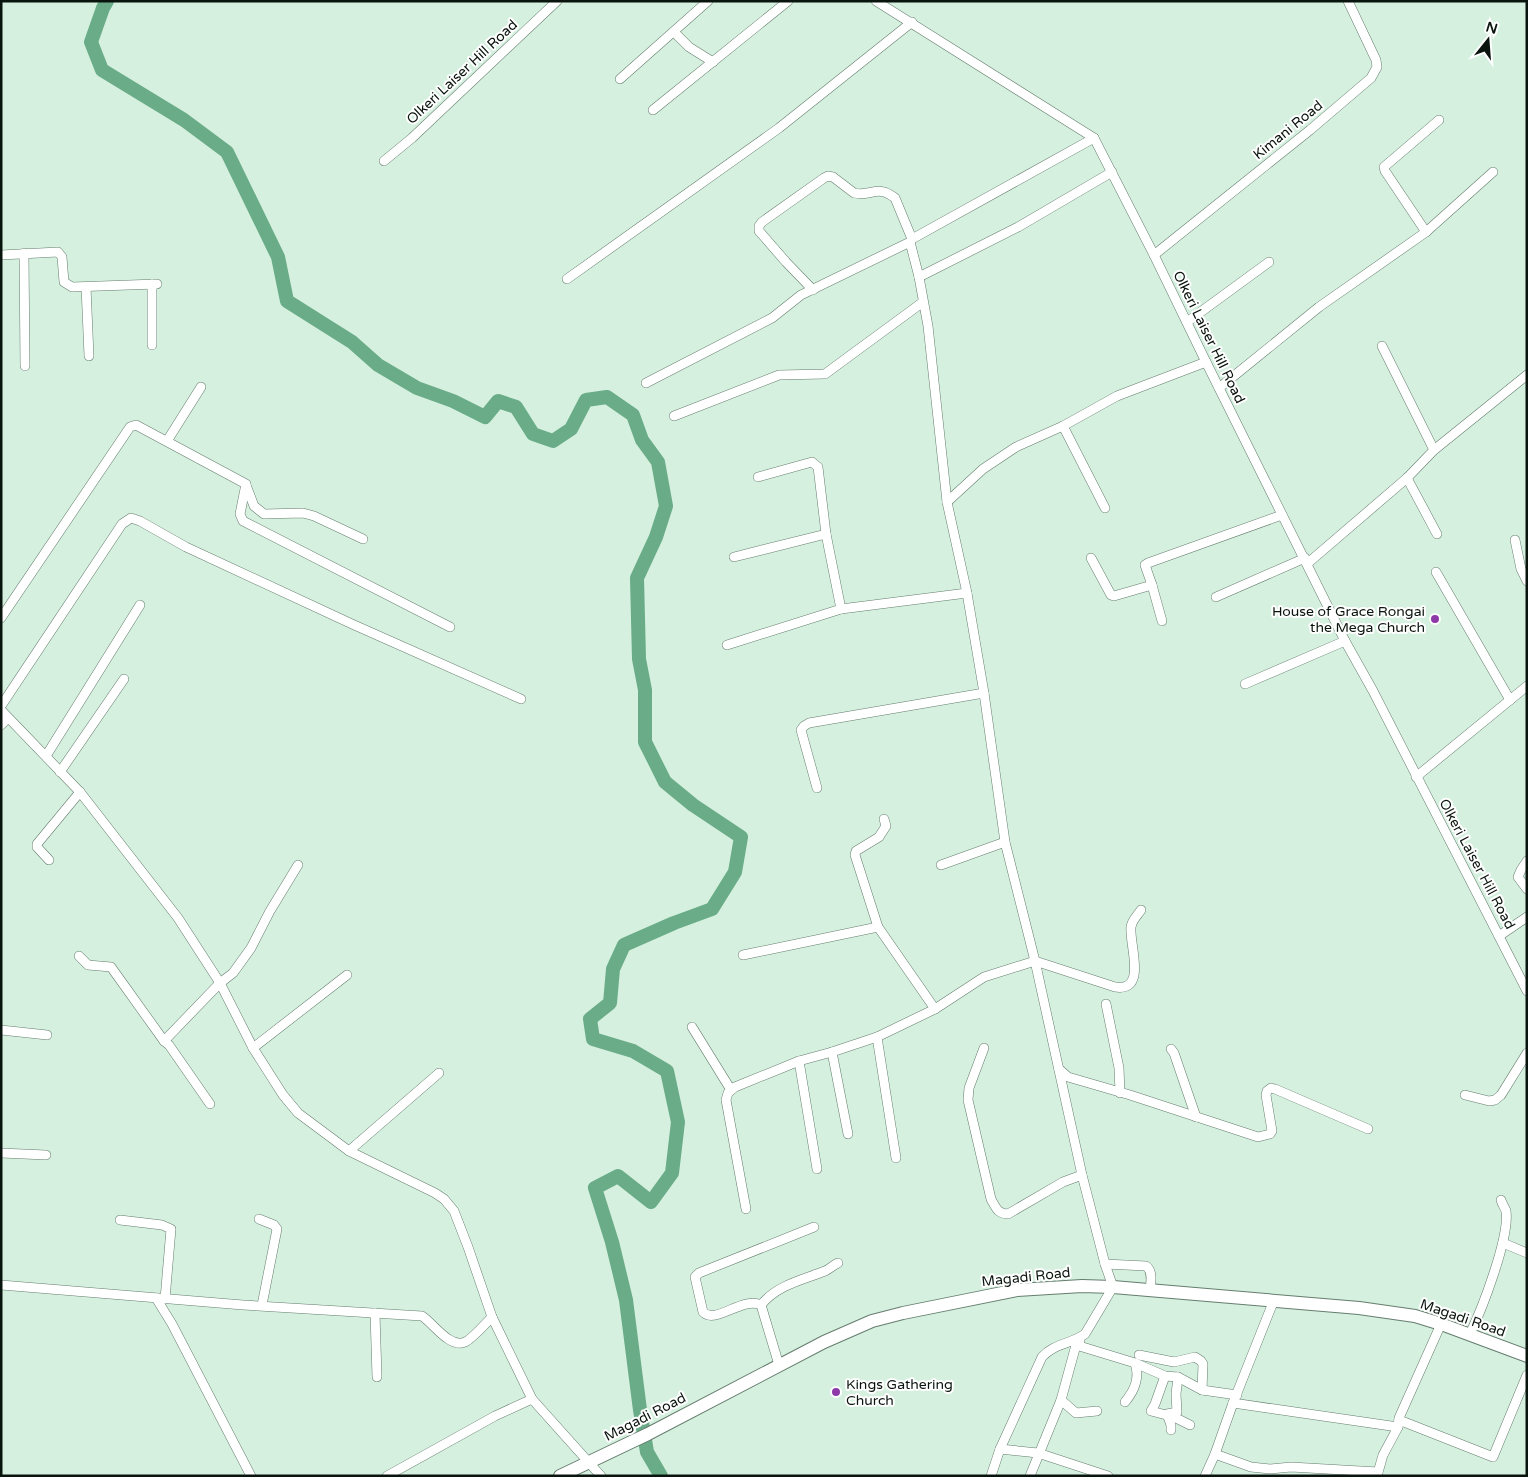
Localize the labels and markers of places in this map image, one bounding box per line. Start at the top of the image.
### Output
place label: House of Grace Rongai the Mega Church [1272,603,1425,636]
marker: House of Grace Rongai the Mega Church [1429,613,1441,625]
place label: Kings Gathering Church [846,1376,953,1409]
marker: Kings Gathering Church [830,1386,842,1398]

